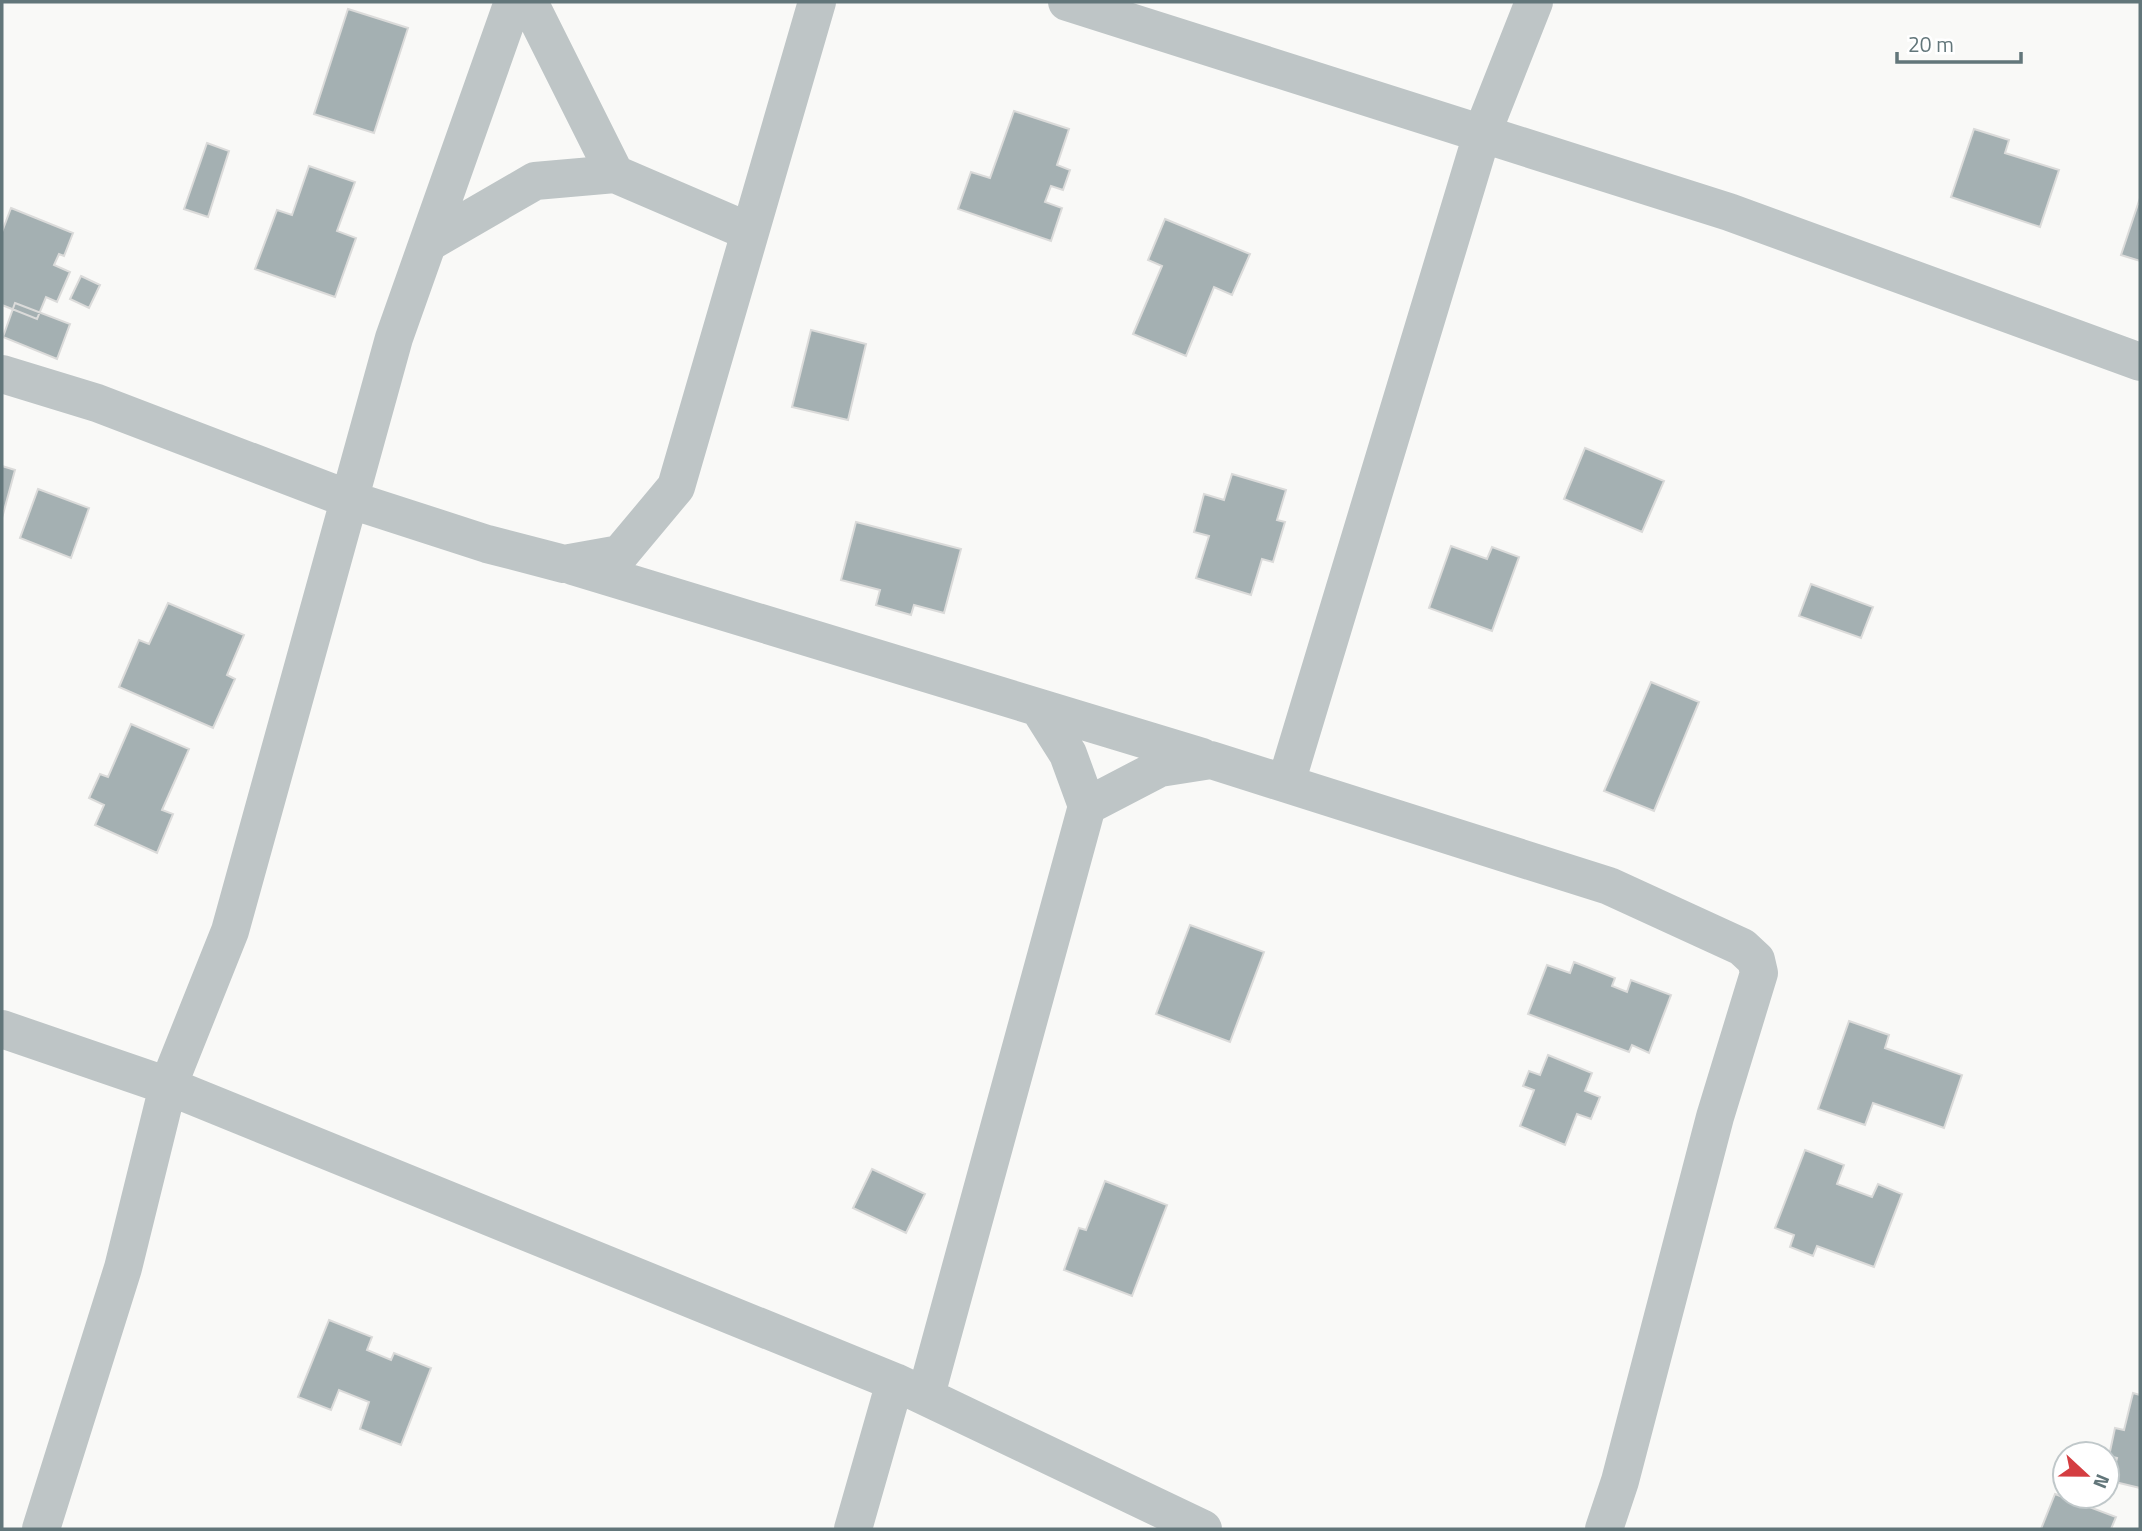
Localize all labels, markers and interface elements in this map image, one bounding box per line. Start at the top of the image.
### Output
scale bar [1897,21,2021,65]
text: 20 m [1908,28,1954,60]
north arrow [2051,1440,2121,1510]
text: N [2086,1470,2118,1493]

